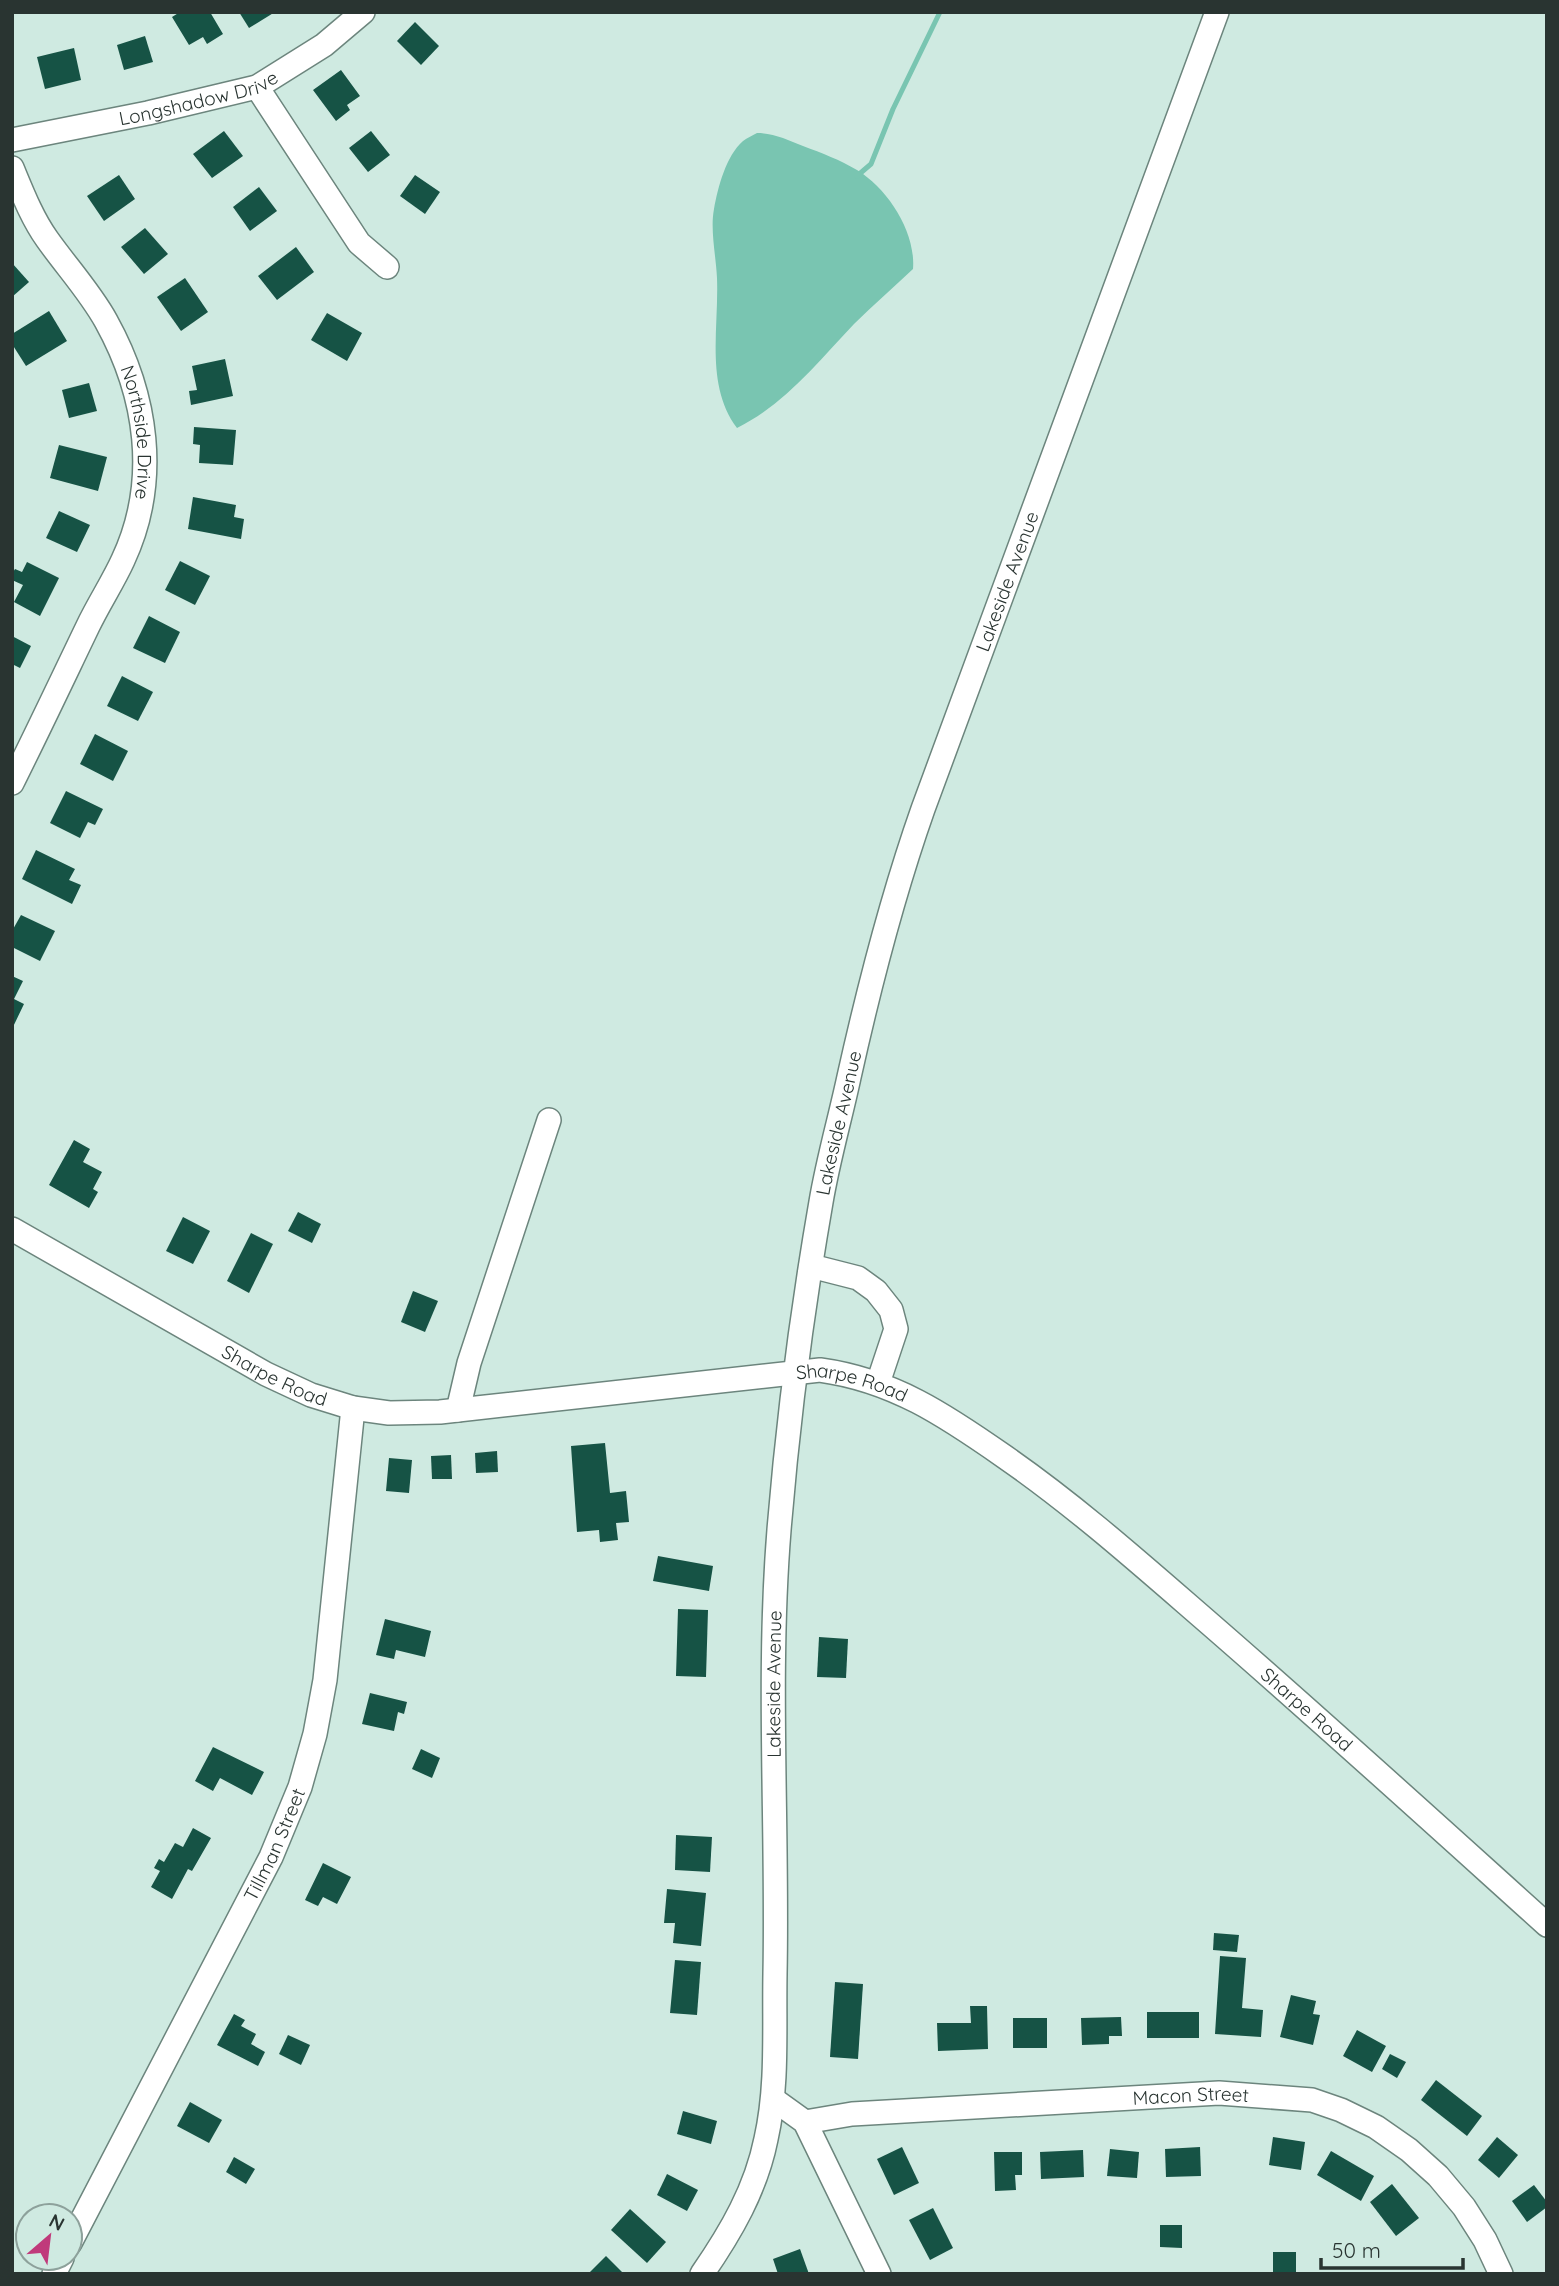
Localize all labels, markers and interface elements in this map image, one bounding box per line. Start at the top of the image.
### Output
street label: Longshadow Drive [117,65,282,131]
street label: Northside Drive [116,362,157,501]
street label: Lakeside Avenue [970,508,1044,655]
street label: Lakeside Avenue [810,1048,867,1197]
street label: Sharpe Road [218,1339,330,1411]
street label: Sharpe Road [795,1358,911,1407]
street label: Lakeside Avenue [761,1610,787,1758]
street label: Sharpe Road [1256,1662,1358,1756]
street label: Tillman Street [238,1785,310,1905]
street label: Macon Street [1132,2081,1250,2110]
north arrow [14,2202,84,2272]
text: N [45,2208,69,2236]
scale bar [1321,2226,1463,2270]
text: 50 m [1332,2237,1381,2263]

